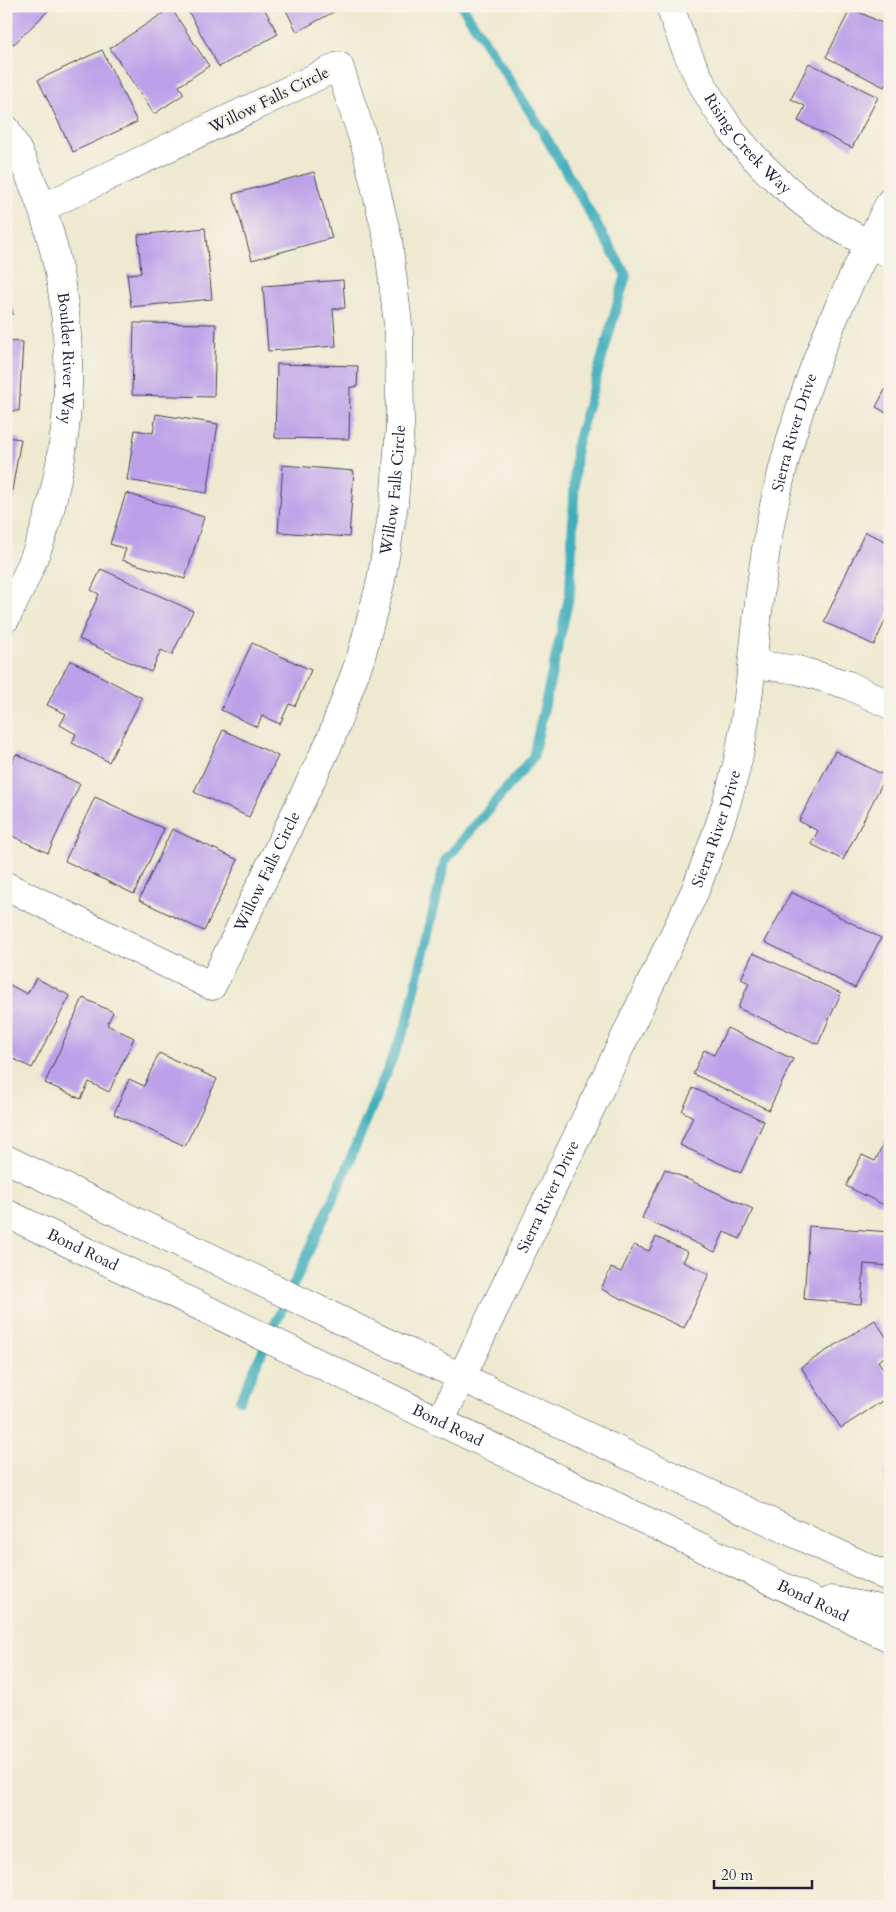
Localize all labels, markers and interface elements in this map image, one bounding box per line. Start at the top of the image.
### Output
street label: Willow Falls Circle [204,61,333,139]
street label: Rising Creek Way [699,89,797,200]
street label: Boulder River Way [51,291,79,426]
street label: Sierra River Drive [767,370,822,494]
street label: Willow Falls Circle [374,424,411,558]
street label: Sierra River Drive [686,768,746,891]
street label: Willow Falls Circle [228,808,305,936]
street label: Sierra River Drive [512,1137,585,1257]
street label: Bond Road [43,1223,122,1277]
street label: Bond Road [408,1399,487,1452]
street label: Bond Road [773,1574,852,1628]
scale bar [714,1857,811,1889]
text: 20 m [721,1865,753,1885]

